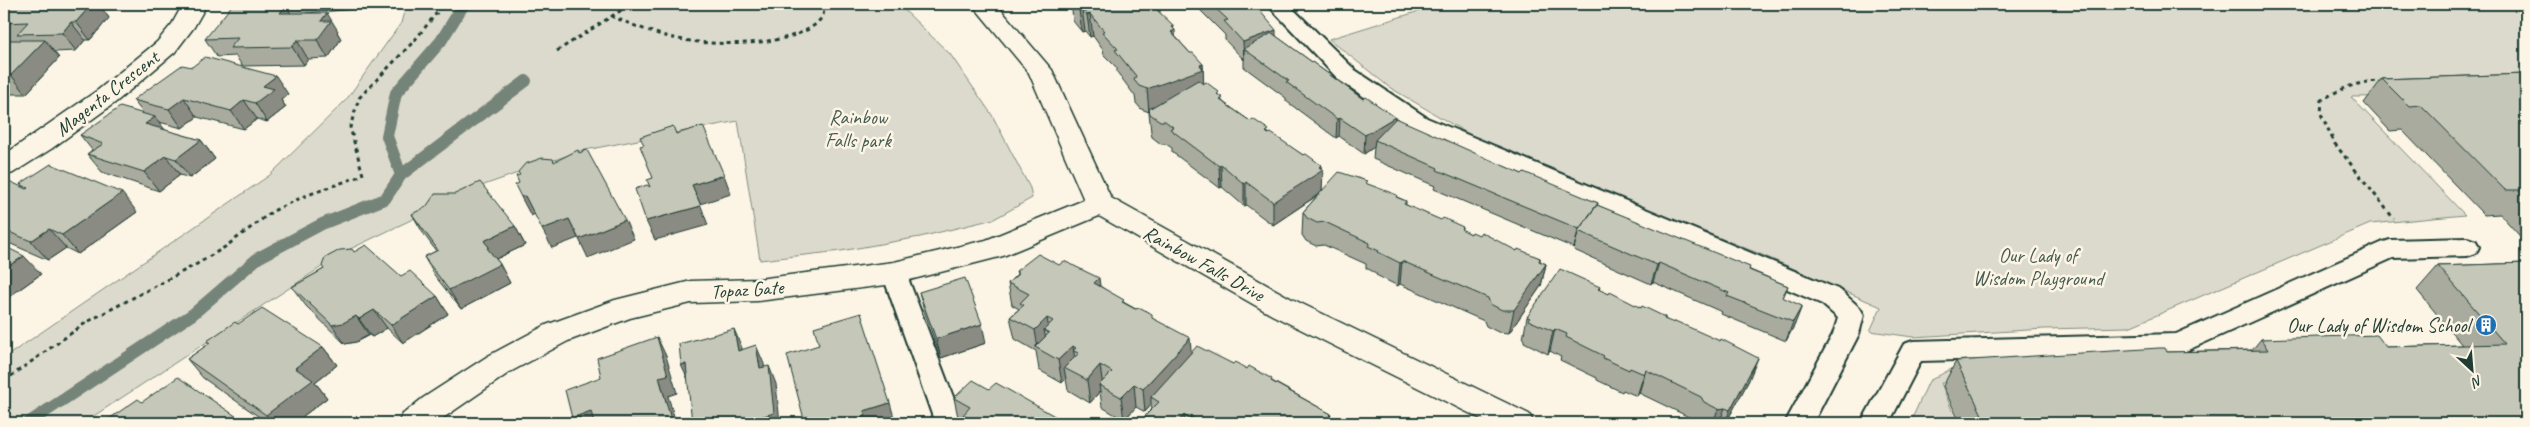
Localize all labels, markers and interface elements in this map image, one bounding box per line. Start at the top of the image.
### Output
street label: Magenta Crescent [50,44,166,142]
park label: Rainbow Falls park [825,105,893,153]
street label: Rainbow Falls Drive [1139,220,1270,308]
park label: Our Lady of Wisdom Playground [1973,243,2106,291]
street label: Topaz Gate [710,274,786,304]
place label: Our Lady of Wisdom School [2287,313,2474,338]
building icon: Our Lady of Wisdom School [2474,313,2498,337]
north arrow [2448,344,2498,394]
text: N [2468,372,2485,392]

